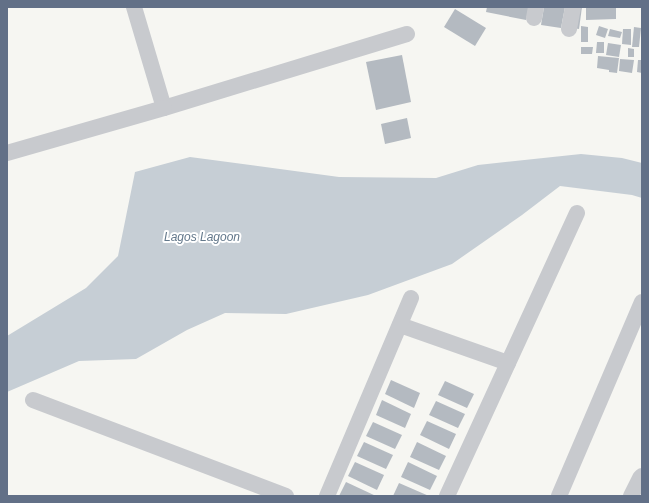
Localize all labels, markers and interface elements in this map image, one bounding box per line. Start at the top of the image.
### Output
water label: Lagos Lagoon [164,230,240,244]

